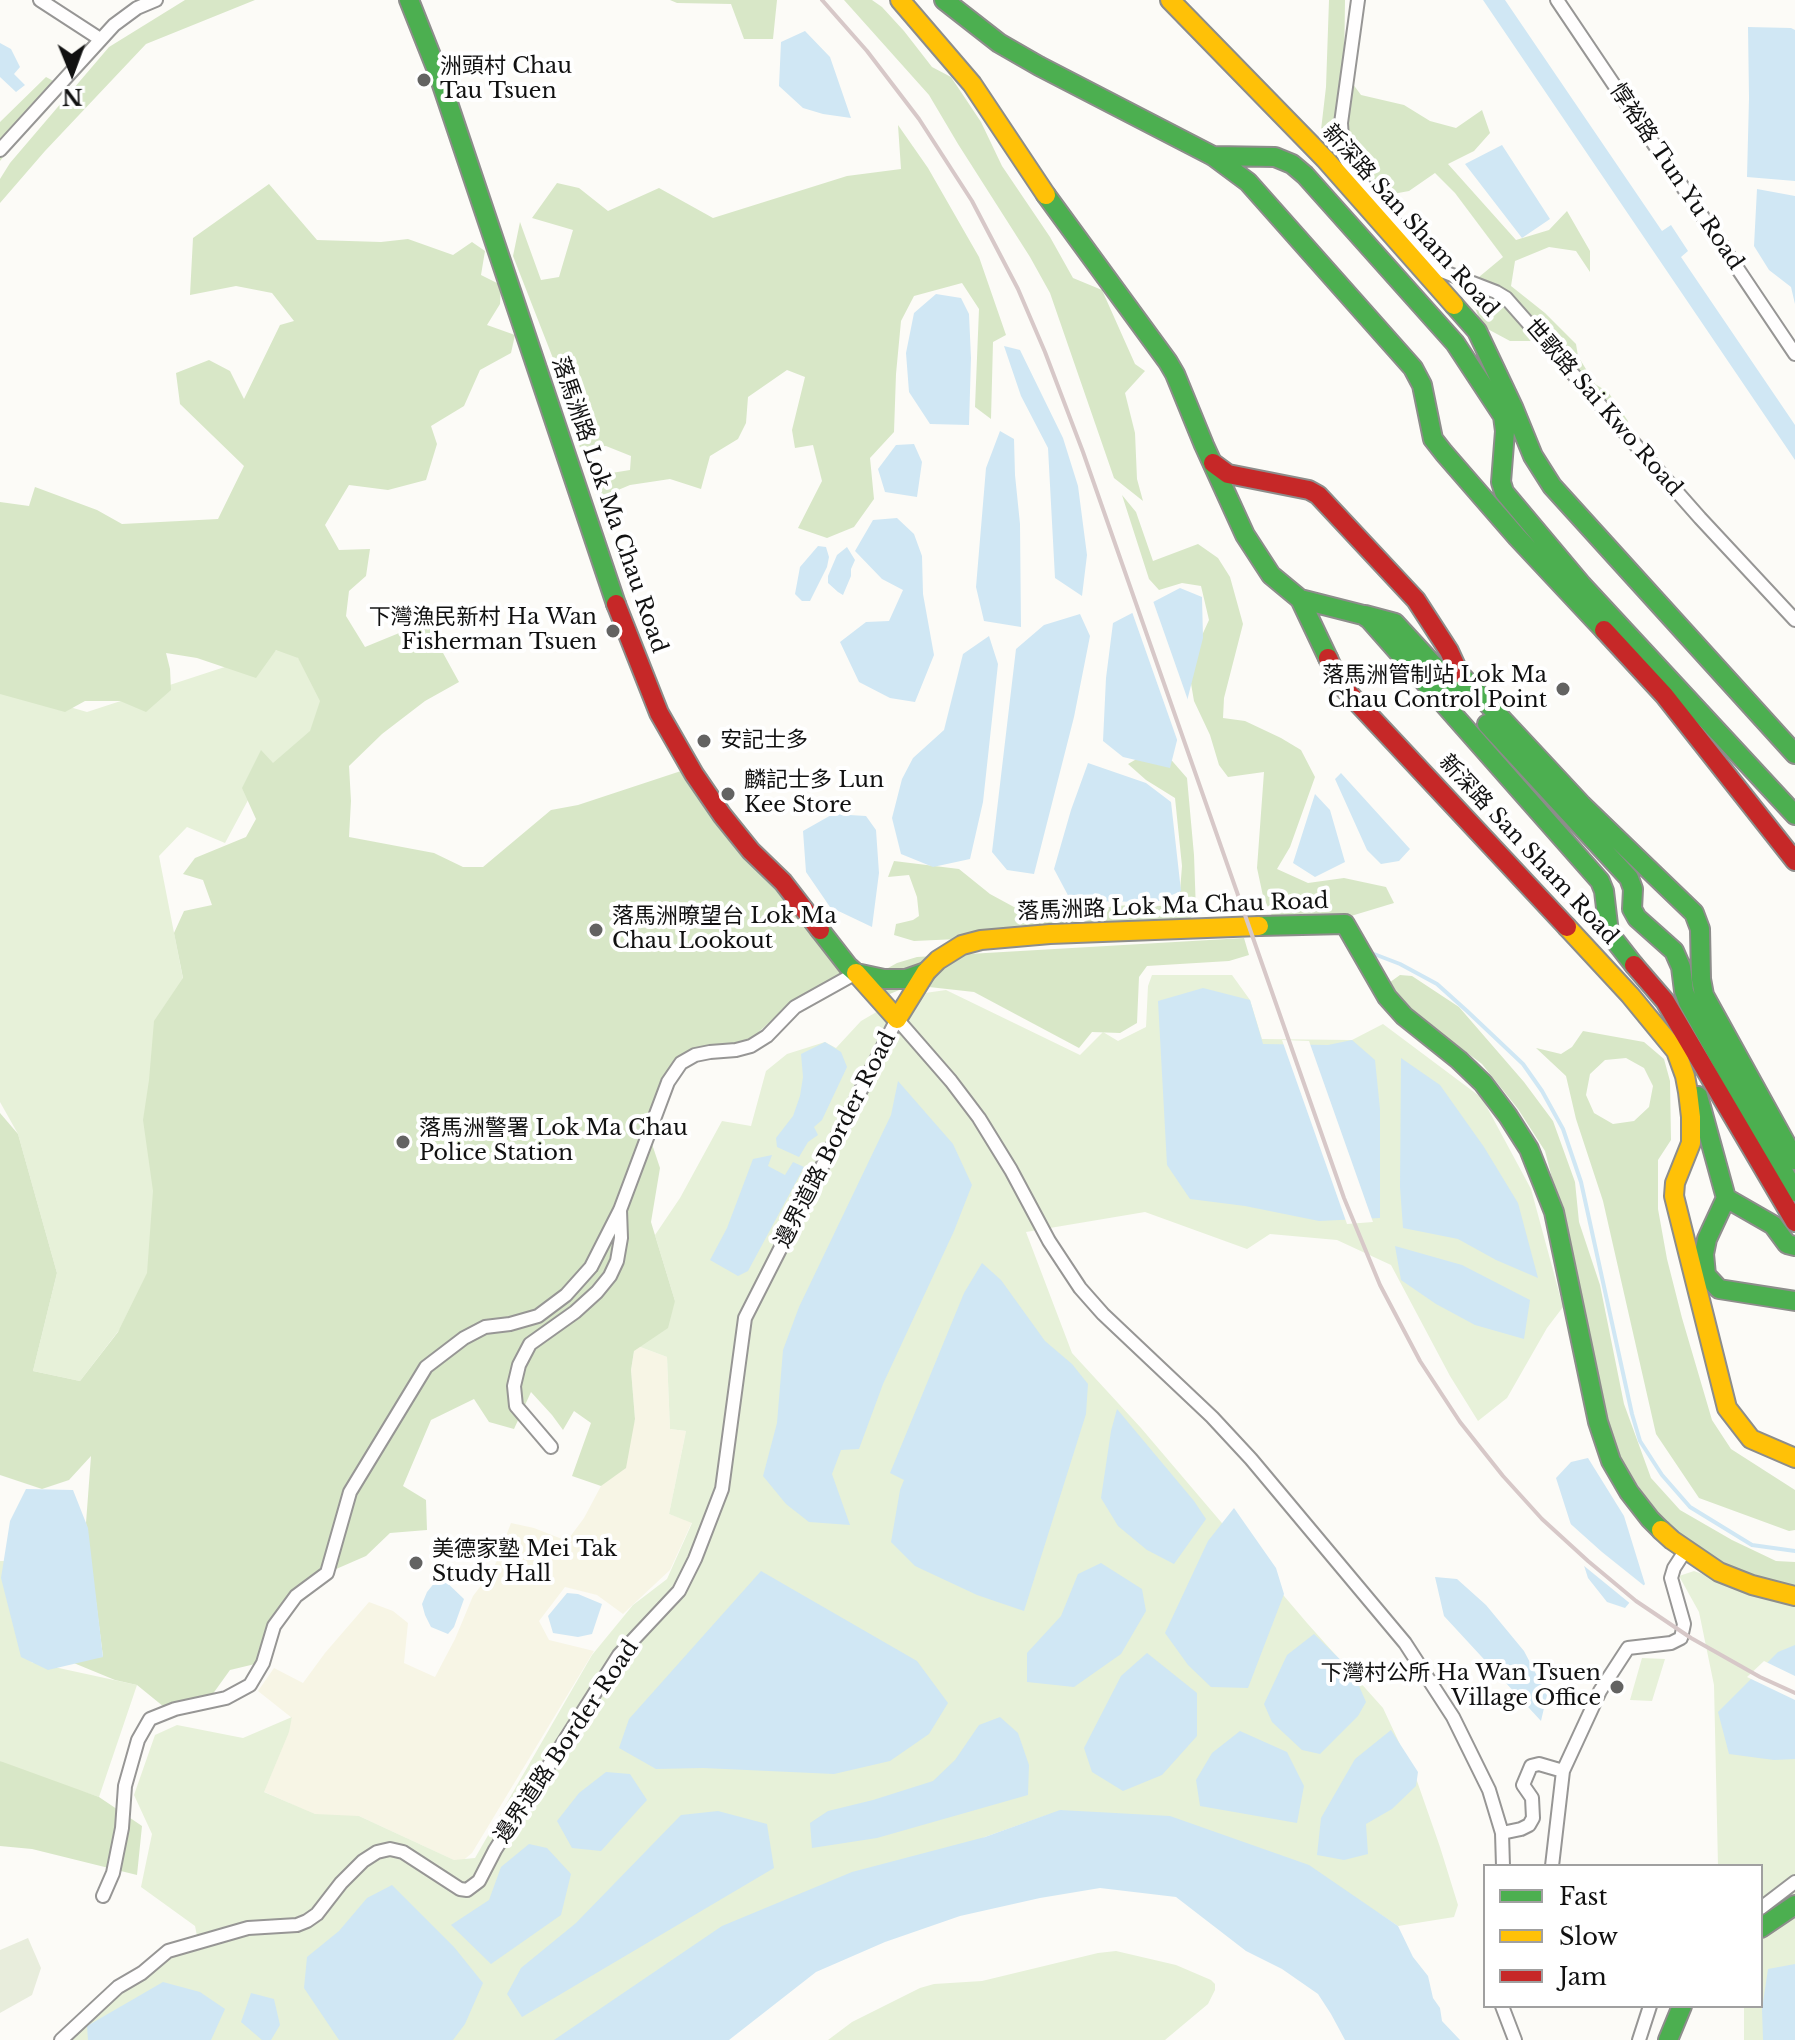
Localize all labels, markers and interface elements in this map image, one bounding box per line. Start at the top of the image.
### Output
north arrow [32,32,112,112]
place label: 洲頭村 Chau Tau Tsuen [440,54,572,106]
marker: 洲頭村 Chau Tau Tsuen [415,71,433,89]
street label: 惇裕路 Tun Yu Road [1604,79,1748,275]
text: N [62,83,83,110]
street label: 新深路 San Sham Road [1317,119,1503,323]
street label: 世歌路 Sai Kwo Road [1519,314,1687,502]
street label: 落馬洲路 Lok Ma Chau Road [546,353,672,657]
place label: 下灣漁民新村 Ha Wan Fisherman Tsuen [369,605,597,656]
marker: 下灣漁民新村 Ha Wan Fisherman Tsuen [604,622,622,640]
place label: 落馬洲管制站 Lok Ma Chau Control Point [1322,663,1547,714]
marker: 落馬洲管制站 Lok Ma Chau Control Point [1554,680,1572,698]
place label: 安記士多 [720,728,808,754]
marker: 安記士多 [695,732,713,750]
street label: 新深路 San Sham Road [1433,750,1623,950]
place label: 麟記士多 Lun Kee Store [744,768,884,820]
marker: 麟記士多 Lun Kee Store [719,785,737,803]
street label: 落馬洲路 Lok Ma Chau Road [1017,888,1329,926]
place label: 落馬洲暸望台 Lok Ma Chau Lookout [612,904,837,956]
marker: 落馬洲暸望台 Lok Ma Chau Lookout [587,921,605,939]
street label: 邊界道路 Border Road [770,1028,902,1252]
place label: 落馬洲警署 Lok Ma Chau Police Station [419,1116,688,1168]
marker: 落馬洲警署 Lok Ma Chau Police Station [394,1133,412,1151]
place label: 美德家塾 Mei Tak Study Hall [432,1537,617,1588]
marker: 美德家塾 Mei Tak Study Hall [407,1554,425,1572]
street label: 邊界道路 Border Road [489,1636,645,1848]
place label: 下灣村公所 Ha Wan Tsuen Village Office [1320,1661,1601,1712]
marker: 下灣村公所 Ha Wan Tsuen Village Office [1608,1678,1626,1696]
legend [1483,1864,1763,2008]
text: Fast [1559,1882,1607,1911]
text: Slow [1559,1922,1618,1951]
text: Jam [1559,1962,1607,1991]

